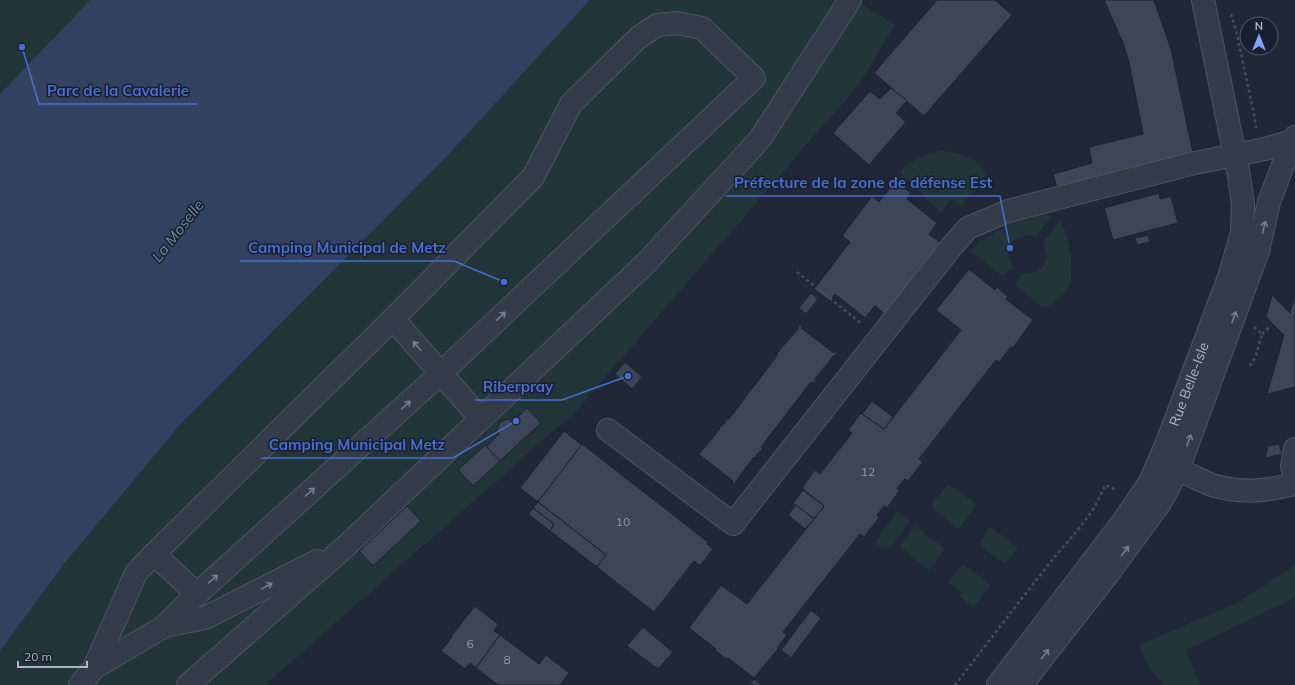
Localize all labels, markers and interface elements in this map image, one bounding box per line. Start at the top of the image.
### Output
north arrow [1239,16,1279,56]
text: N [1255,19,1263,33]
callout: Parc de la Cavalerie [39,77,197,104]
text: Parc de la Cavalerie [47,81,189,100]
callout: Préfecture de la zone de défense Est [726,169,1000,196]
text: Préfecture de la zone de défense Est [734,173,992,192]
water label: La Moselle [148,196,208,265]
one-way arrow [1260,220,1268,233]
callout: Camping Municipal de Metz [240,234,454,261]
text: Camping Municipal de Metz [248,238,446,257]
one-way arrow [496,311,506,321]
one-way arrow [1230,312,1238,324]
street label: Rue Belle-Isle [1165,340,1213,429]
one-way arrow [412,341,421,351]
callout: Riberpray [475,373,562,400]
text: Riberpray [483,377,554,396]
one-way arrow [401,400,411,409]
callout: Camping Municipal Metz [261,431,453,458]
one-way arrow [1186,433,1193,446]
text: Camping Municipal Metz [269,435,445,454]
house number: 12 [861,464,875,479]
one-way arrow [304,488,314,497]
house number: 10 [616,514,630,529]
one-way arrow [1120,546,1129,557]
one-way arrow [208,575,218,584]
one-way arrow [261,582,273,590]
house number: 6 [466,636,474,651]
scale bar [18,643,87,669]
text: 20 m [24,649,52,664]
one-way arrow [1041,649,1049,660]
house number: 8 [503,652,511,667]

